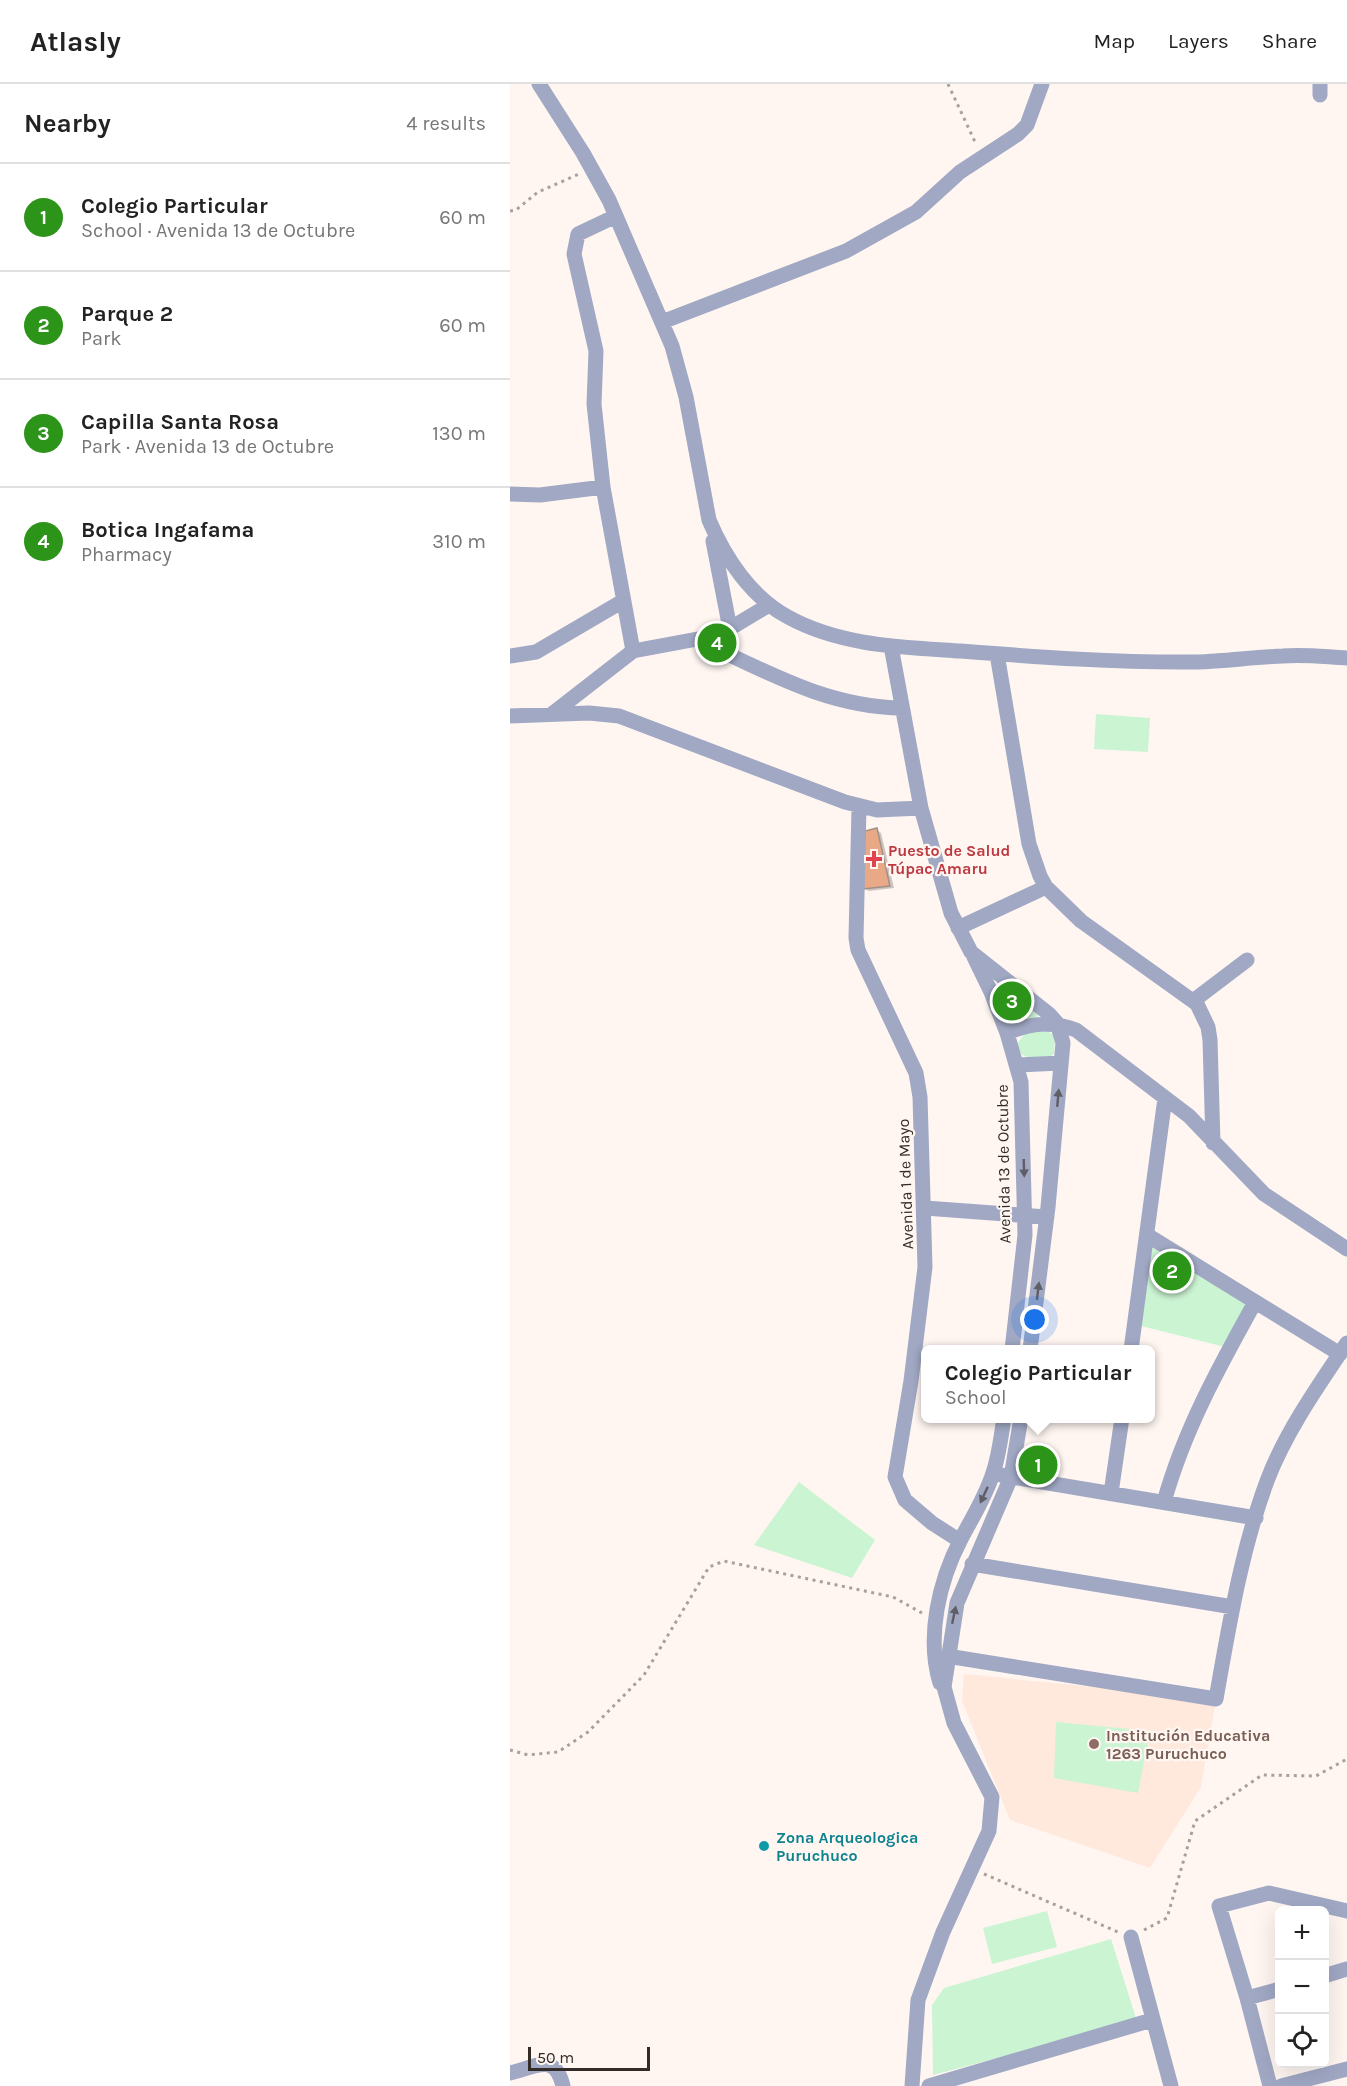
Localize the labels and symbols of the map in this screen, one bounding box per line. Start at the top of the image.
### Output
pin: 4 [698,620,736,666]
place label: Puesto de Salud Túpac Amaru [888,841,1010,878]
marker: Puesto de Salud Túpac Amaru [865,850,883,868]
pin: 3 [992,978,1032,1024]
street label: Avenida 13 de Octubre [993,1084,1014,1244]
one-way arrow [1053,1088,1063,1107]
street label: Avenida 1 de Mayo [894,1118,917,1250]
one-way arrow [1019,1159,1028,1178]
pin: 2 [1152,1248,1192,1294]
one-way arrow [1033,1282,1043,1301]
your location [1020,1305,1049,1334]
pin: 1 [1018,1442,1058,1488]
one-way arrow [979,1486,988,1503]
one-way arrow [950,1606,959,1625]
place label: Institución Educativa 1263 Puruchuco [1106,1726,1270,1763]
marker: Institución Educativa 1263 Puruchuco [1087,1737,1101,1751]
place label: Zona Arqueologica Puruchuco [776,1828,918,1865]
marker: Zona Arqueologica Puruchuco [757,1839,771,1853]
scale bar [528,2044,650,2072]

